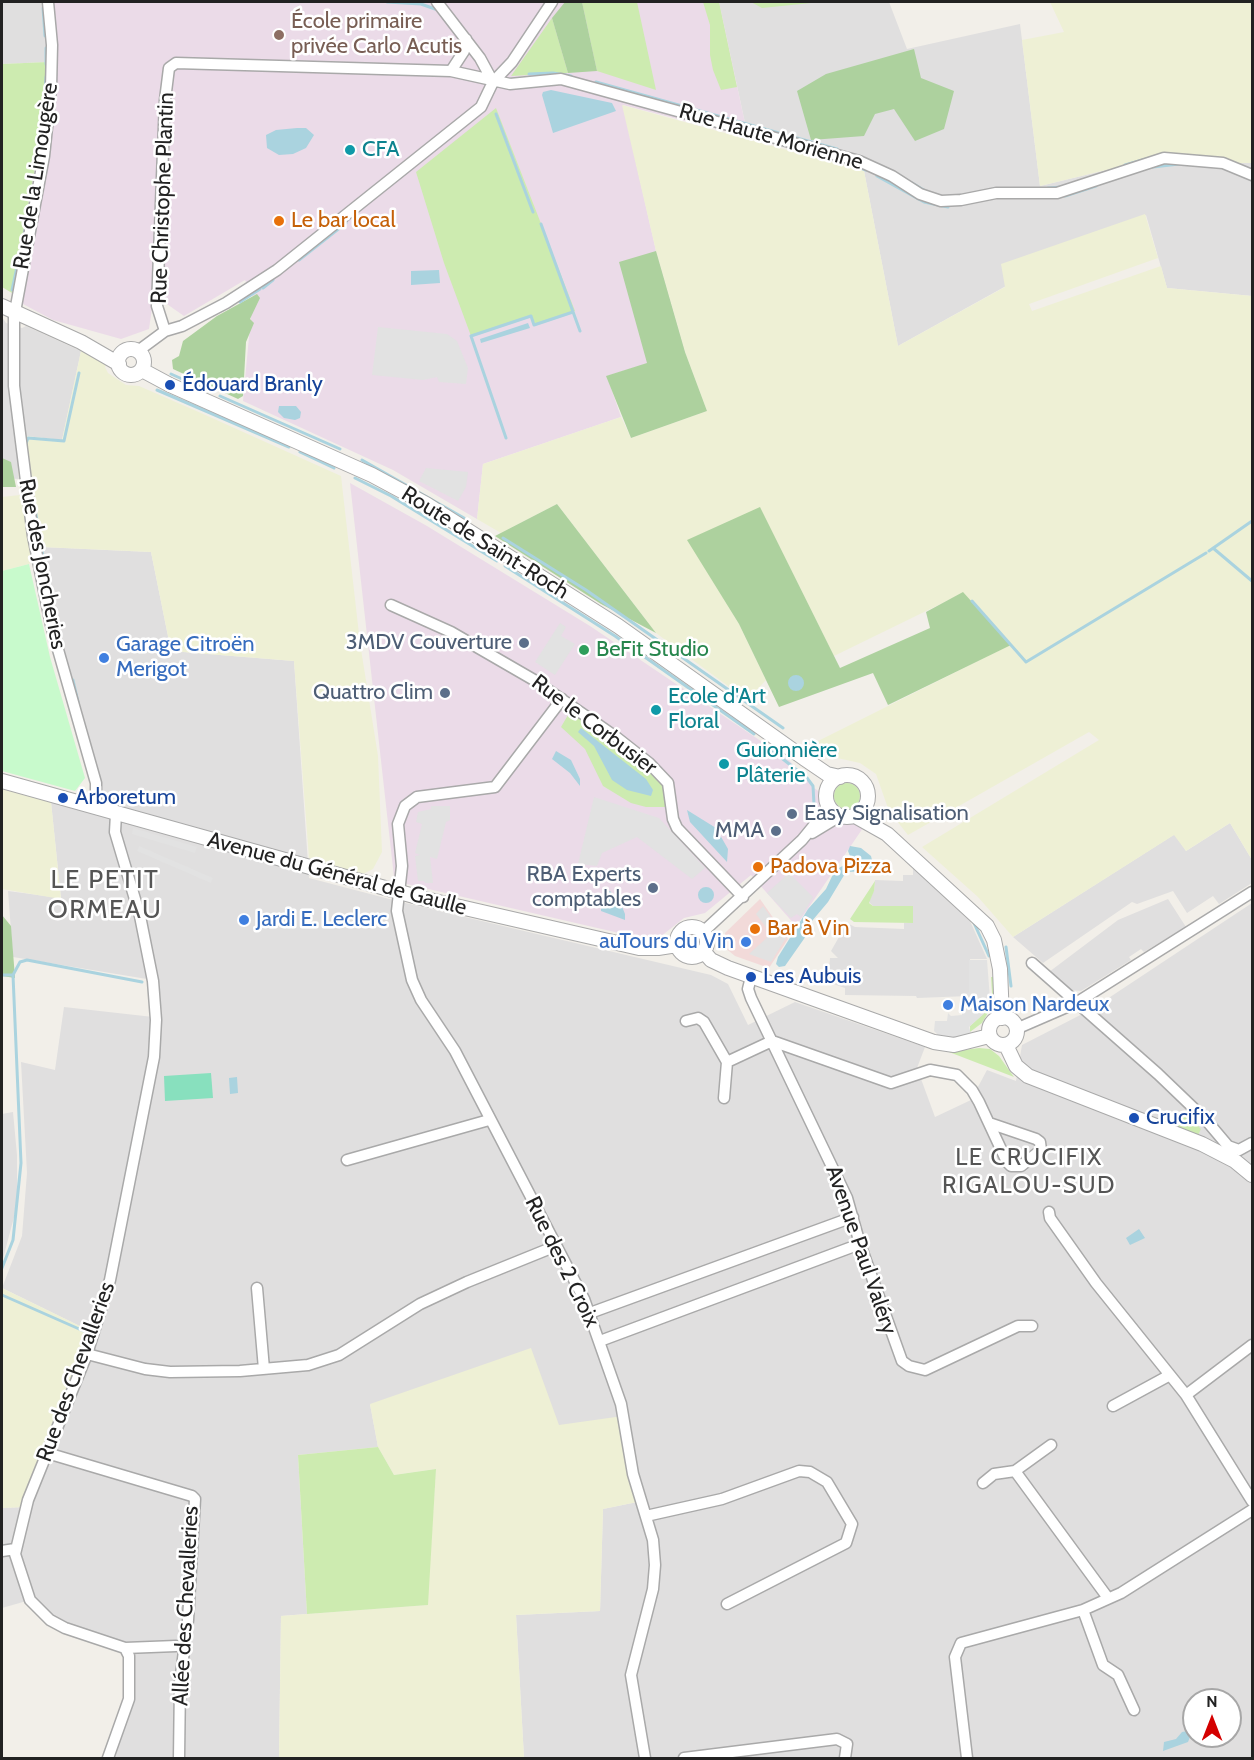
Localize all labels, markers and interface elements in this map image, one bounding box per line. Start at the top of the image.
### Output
place label: École primaire privée Carlo Acutis [291,9,462,60]
marker: École primaire privée Carlo Acutis [272,28,286,42]
street label: Rue de la Limougère [8,81,64,271]
street label: Rue Christophe Plantin [146,92,180,304]
street label: Rue Haute Morienne [676,98,866,176]
place label: CFA [362,137,399,163]
marker: CFA [343,143,357,157]
place label: Le bar local [291,208,396,234]
marker: Le bar local [272,214,286,228]
place label: Édouard Branly [182,372,323,398]
marker: Édouard Branly [163,378,177,392]
street label: Rue des Joncheries [13,477,71,651]
street label: Route de Saint-Roch [396,481,574,605]
place label: 3MDV Couverture [346,630,512,656]
place label: Garage Citroën Merigot [116,632,255,684]
marker: 3MDV Couverture [517,636,531,650]
place label: BeFit Studio [596,637,709,663]
marker: BeFit Studio [577,643,591,657]
marker: Garage Citroën Merigot [97,651,111,665]
street label: Rue le Corbusier [526,669,662,781]
place label: Quattro Clim [313,680,433,706]
place label: Ecole d'Art Floral [668,684,766,736]
marker: Quattro Clim [438,686,452,700]
marker: Ecole d'Art Floral [649,703,663,717]
place label: Guionnière Plâterie [736,738,837,790]
marker: Guionnière Plâterie [717,757,731,771]
place label: Arboretum [75,785,176,811]
marker: Arboretum [56,791,70,805]
place label: Easy Signalisation [804,801,969,827]
marker: Easy Signalisation [785,807,799,821]
place label: MMA [715,818,764,844]
marker: MMA [769,824,783,838]
street label: Avenue du Général de Gaulle [205,827,469,921]
place label: Padova Pizza [770,854,892,880]
marker: Padova Pizza [751,860,765,874]
place label: RBA Experts comptables [526,862,641,914]
district label: LE PETIT ORMEAU [48,864,162,926]
marker: RBA Experts comptables [646,881,660,895]
place label: Jardi E. Leclerc [256,907,387,933]
marker: Jardi E. Leclerc [237,913,251,927]
place label: Bar à Vin [767,916,849,942]
marker: Bar à Vin [748,922,762,936]
place label: auTours du Vin [599,929,734,955]
marker: auTours du Vin [739,935,753,949]
place label: Les Aubuis [763,964,861,990]
marker: Les Aubuis [744,970,758,984]
place label: Maison Nardeux [960,992,1109,1018]
marker: Maison Nardeux [941,998,955,1012]
place label: Crucifix [1146,1105,1215,1131]
marker: Crucifix [1127,1111,1141,1125]
district label: LE CRUCIFIX RIGALOU-SUD [942,1144,1116,1200]
street label: Avenue Paul Valéry [820,1162,902,1338]
street label: Rue des 2 Croix [519,1192,605,1332]
street label: Rue des Chevalleries [31,1278,121,1466]
street label: Allée des Chevalleries [168,1505,204,1707]
north arrow [1182,1688,1242,1748]
text: N [1206,1692,1218,1711]

